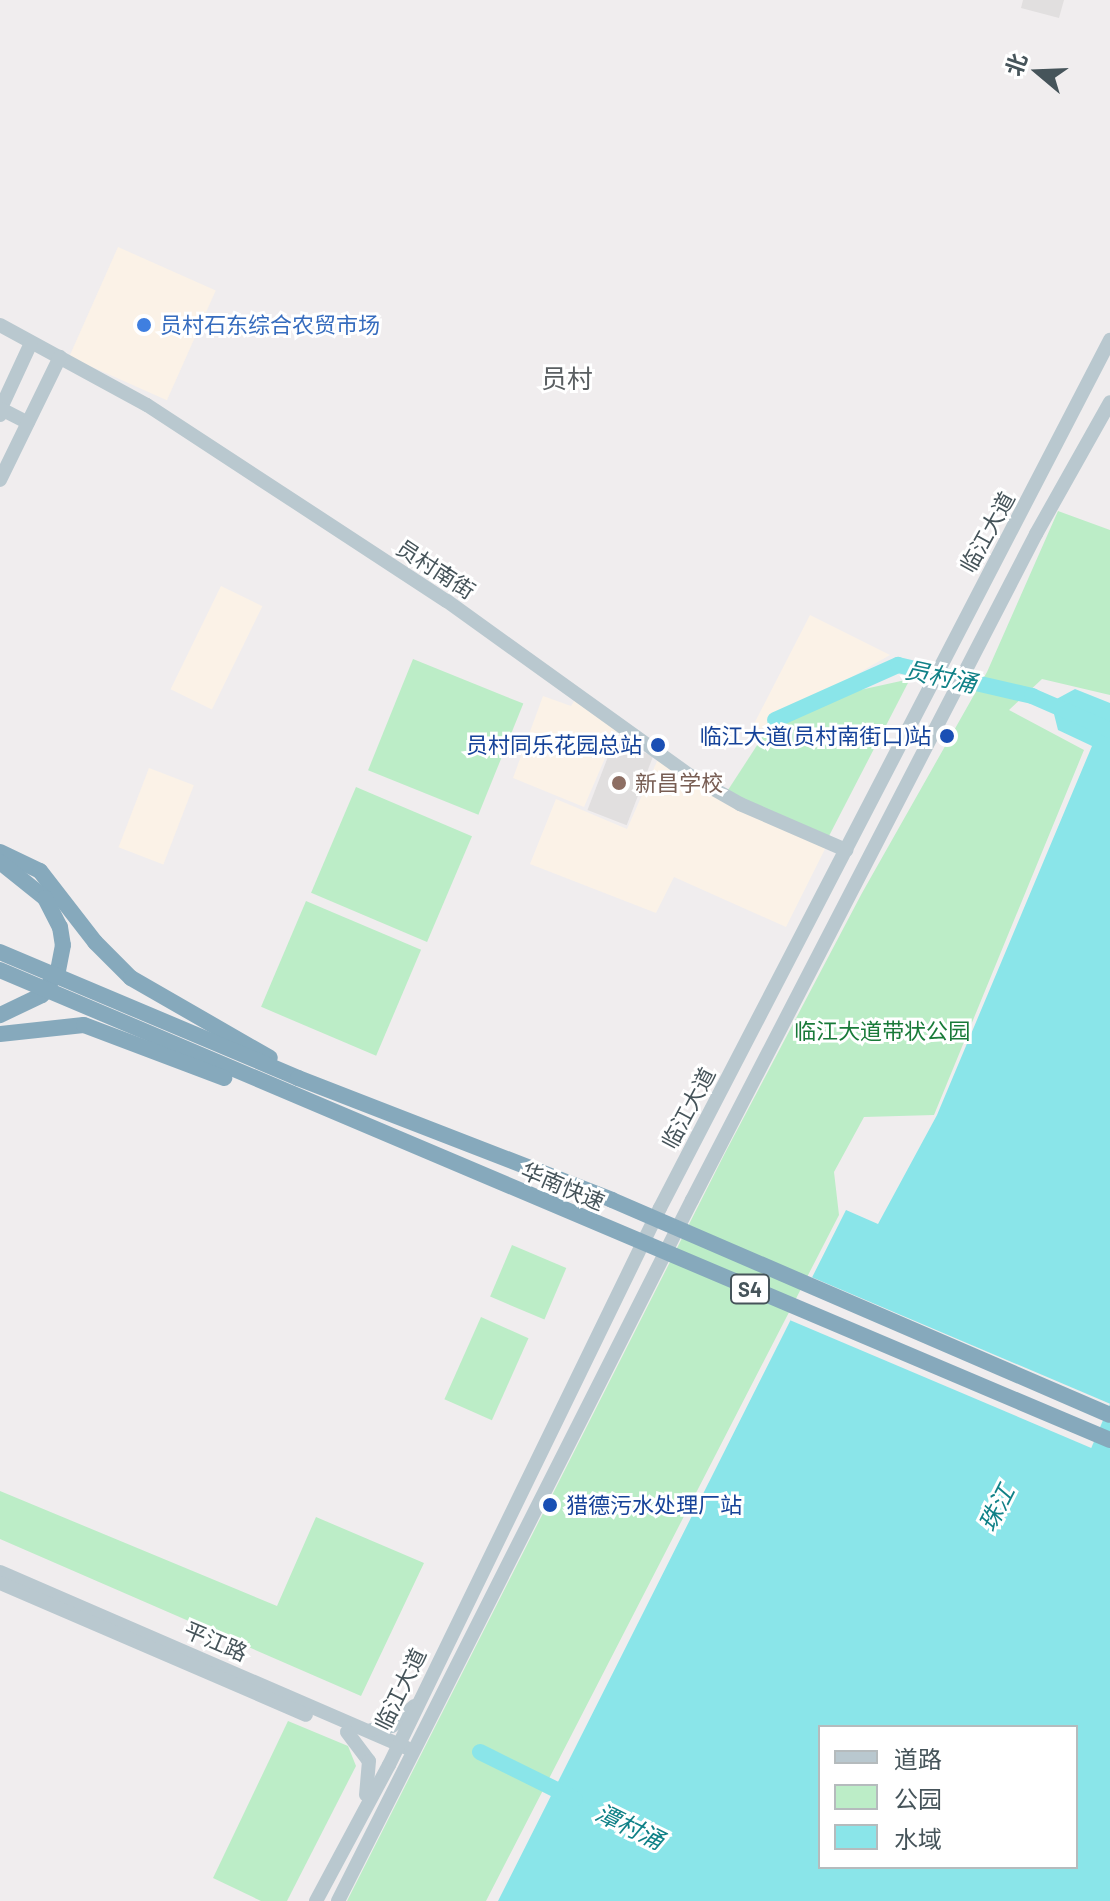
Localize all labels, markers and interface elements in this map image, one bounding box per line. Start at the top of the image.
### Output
north arrow [998,32,1078,112]
text: 北 [999,50,1031,79]
place label: 员村石东综合农贸市场 [160,312,380,338]
marker: 员村石东综合农贸市场 [135,316,153,334]
district label: 员村 [541,362,593,394]
street label: 临江大道 [954,487,1020,577]
street label: 员村南街 [392,534,480,604]
water label: 员村涌 [903,654,979,698]
place label: 临江大道(员村南街口)站 [700,723,931,749]
marker: 临江大道(员村南街口)站 [938,727,956,745]
place label: 员村同乐花园总站 [466,732,642,758]
marker: 员村同乐花园总站 [649,736,667,754]
place label: 新昌学校 [635,770,723,796]
marker: 新昌学校 [610,774,628,792]
park label: 临江大道带状公园 [794,1018,970,1044]
street label: 临江大道 [656,1063,720,1153]
street label: 华南快速 [517,1157,609,1215]
road number: S4 [730,1273,770,1305]
water label: 珠江 [972,1480,1020,1536]
place label: 猎德污水处理厂站 [566,1492,742,1518]
marker: 猎德污水处理厂站 [541,1496,559,1514]
street label: 平江路 [180,1616,252,1666]
street label: 临江大道 [369,1644,431,1734]
legend [818,1725,1078,1869]
text: 道路 [894,1744,942,1773]
text: 公园 [894,1784,942,1813]
water label: 潭村涌 [591,1797,669,1855]
text: 水域 [894,1824,942,1853]

